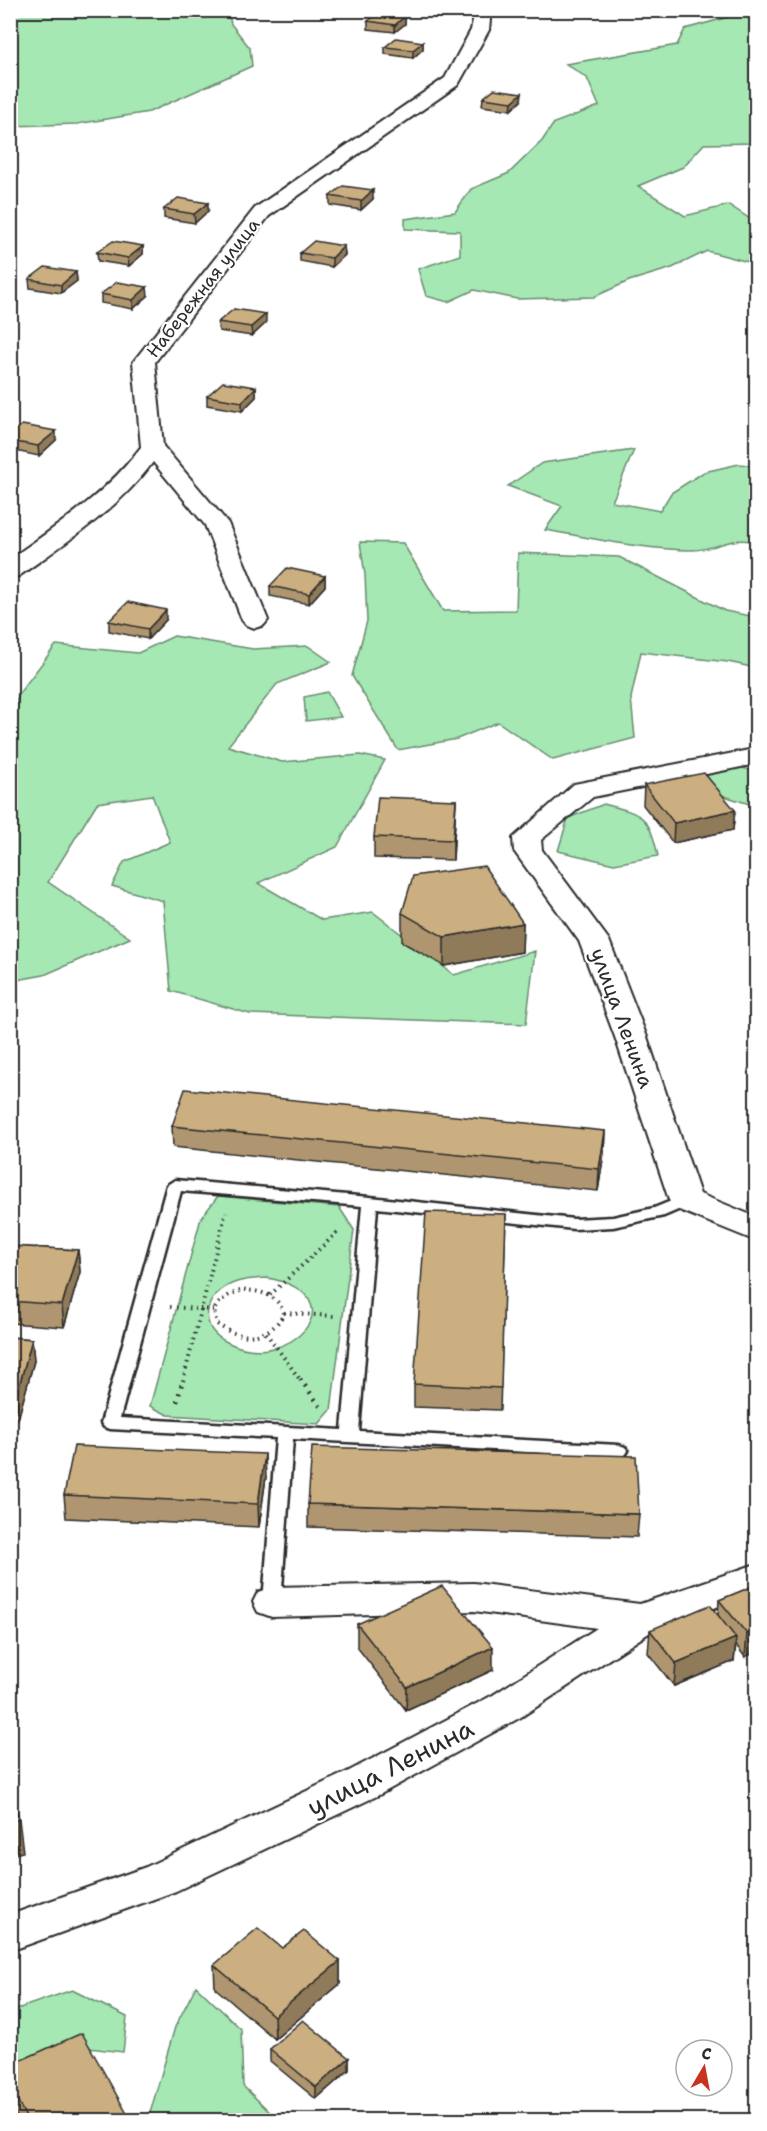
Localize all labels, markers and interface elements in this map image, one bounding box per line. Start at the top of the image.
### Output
street label: Набережная улица [141,213,265,363]
street label: улица Ленина [584,944,660,1092]
street label: улица Ленина [301,1710,479,1824]
north arrow [674,2038,734,2098]
text: С [700,2043,713,2065]

